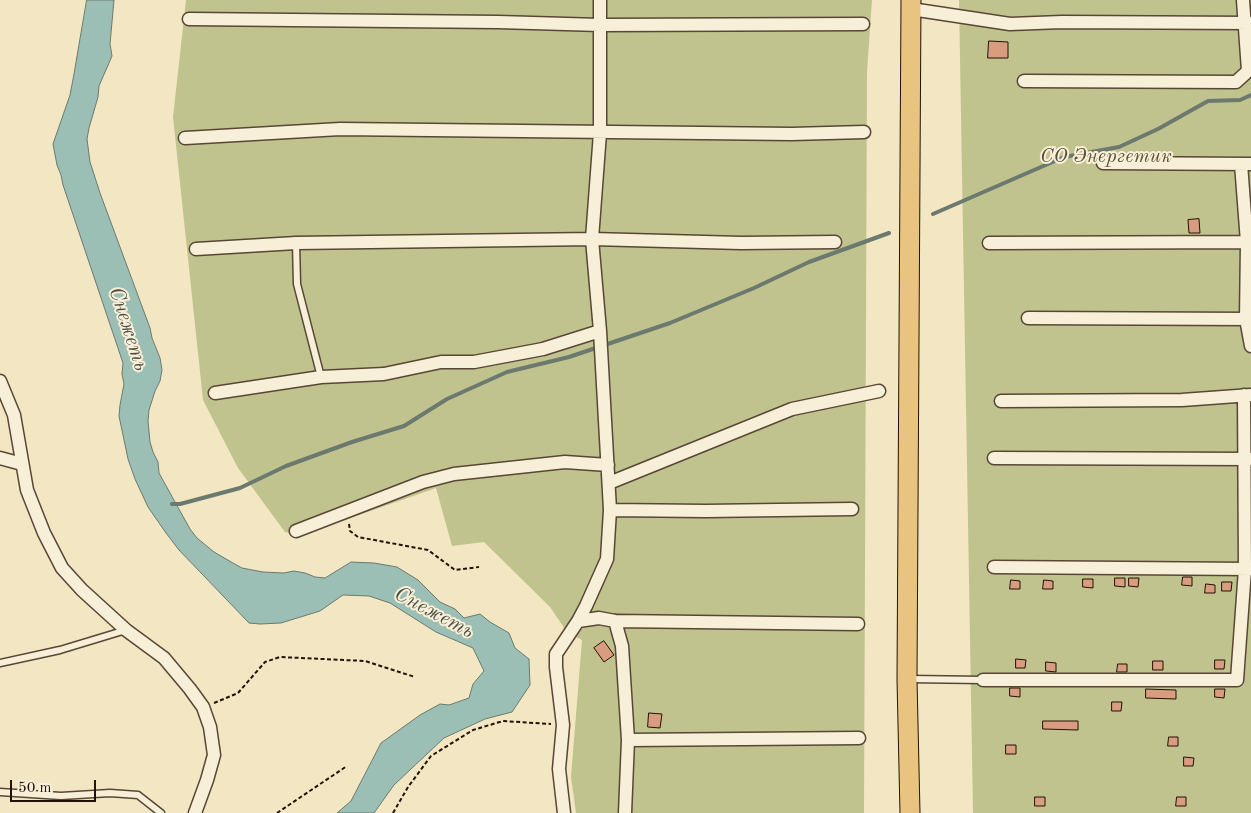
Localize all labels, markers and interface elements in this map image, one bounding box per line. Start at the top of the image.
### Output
park label: СО Энергетик [1040,145,1172,169]
water label: Снежеть [103,284,153,374]
water label: Снежеть [390,581,478,645]
scale bar [12,770,99,802]
text: 50 m [18,781,52,796]

